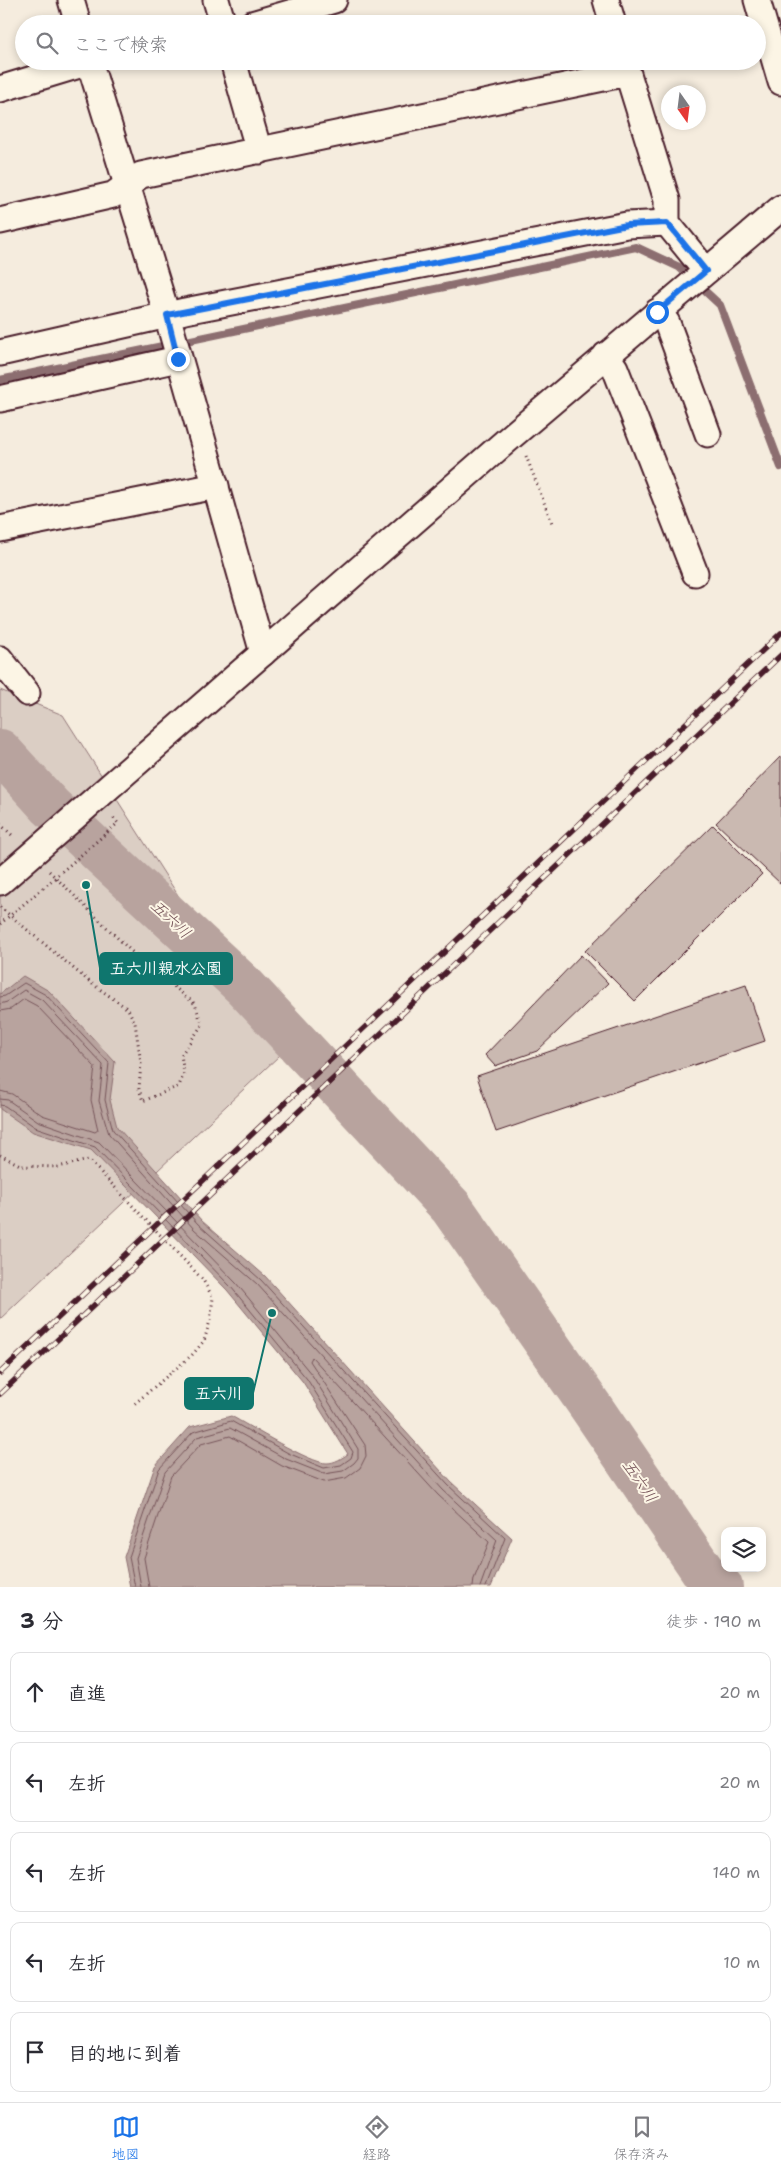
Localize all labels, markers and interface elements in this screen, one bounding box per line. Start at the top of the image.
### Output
search box [15,15,766,70]
icon: search [33,29,61,57]
text: ここで検索 [73,32,168,57]
north arrow [661,85,706,130]
route start [646,301,669,324]
route end [167,348,190,371]
water label: 五六川 [146,895,196,943]
callout: 五六川親水公園 [100,953,232,984]
text: 五六川親水公園 [110,958,222,979]
callout: 五六川 [185,1378,253,1409]
text: 五六川 [195,1383,243,1404]
water label: 五六川 [618,1455,662,1507]
map controls [721,1527,766,1572]
button: layers [721,1527,766,1572]
text: 3 分 [20,1607,63,1635]
text: 徒歩 · 190 m [666,1611,761,1632]
icon: ahead [21,1678,49,1706]
text: 直進 [68,1681,106,1706]
text: 20 m [719,1682,760,1703]
icon: left [21,1768,49,1796]
text: 左折 [68,1771,106,1796]
text: 20 m [719,1772,760,1793]
icon: left [21,1858,49,1886]
text: 左折 [68,1861,106,1886]
text: 140 m [713,1862,760,1883]
icon: left [21,1948,49,1976]
text: 左折 [68,1951,106,1976]
text: 10 m [723,1952,760,1973]
icon: arrive [21,2038,49,2066]
text: 目的地に到着 [68,2041,182,2066]
tab: 地図 [112,2113,140,2163]
tab: 経路 [363,2113,391,2163]
tab: 保存済み [614,2113,670,2163]

